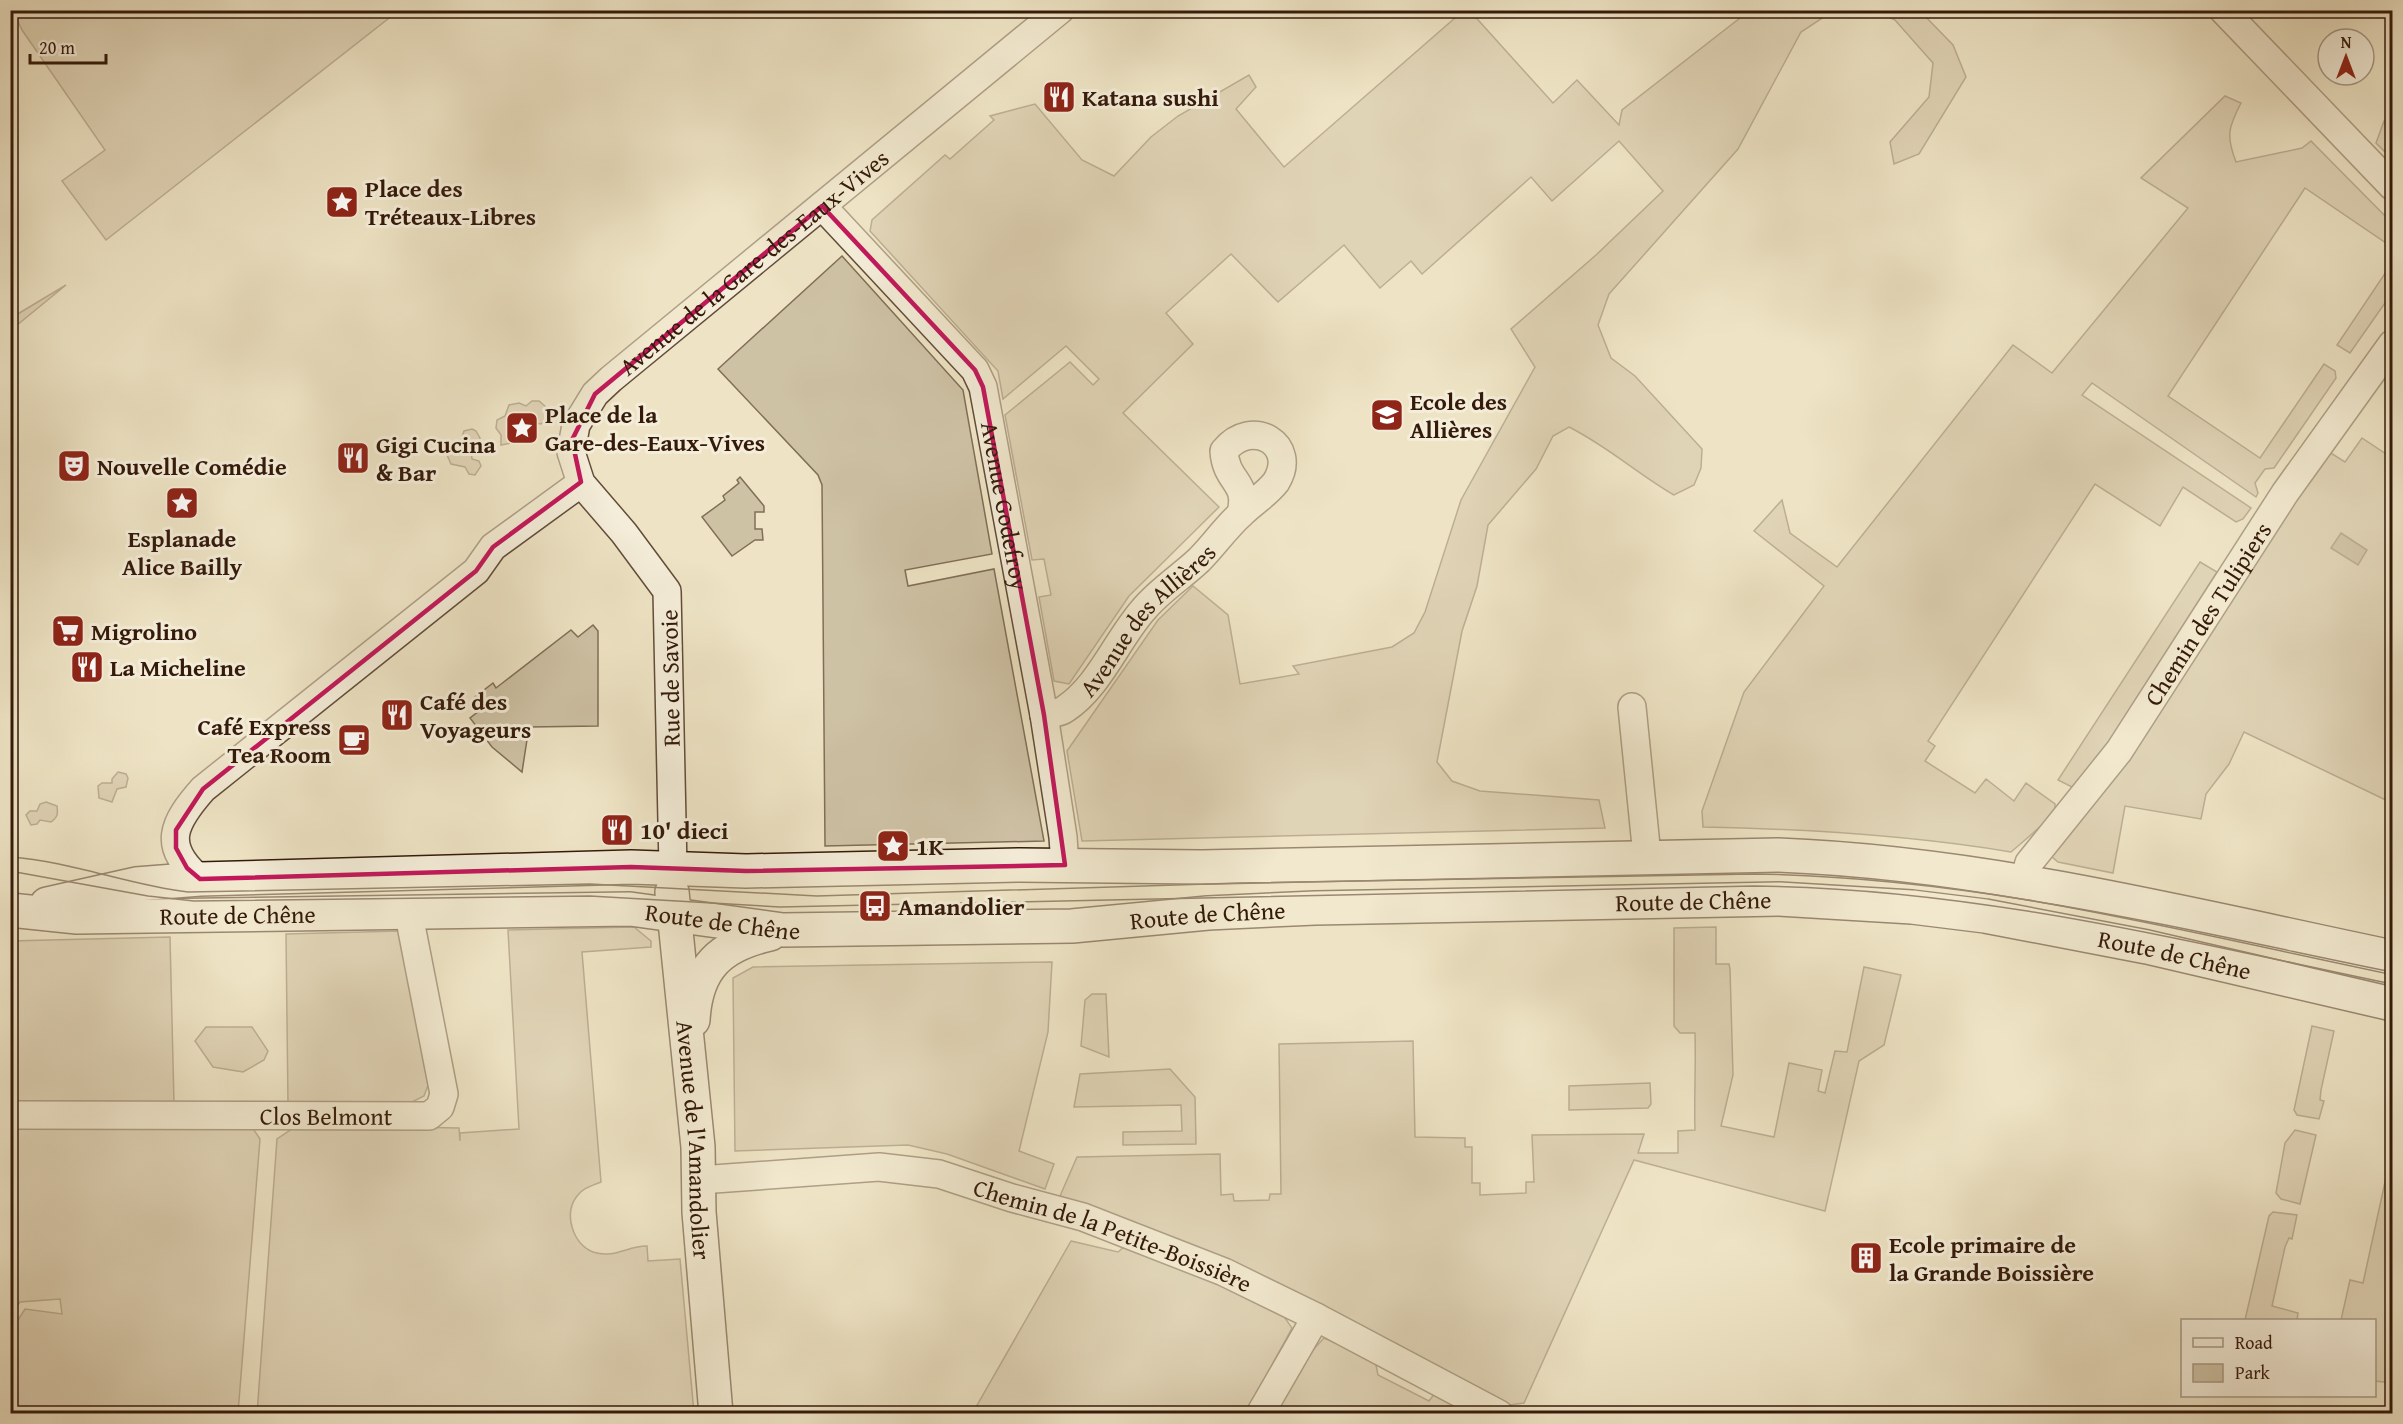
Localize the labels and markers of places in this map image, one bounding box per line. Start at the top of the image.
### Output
restaurant icon: Katana sushi [1041,79,1077,115]
place label: Katana sushi [1082,80,1219,115]
place label: Place des Tréteaux-Libres [365,171,536,234]
place icon: Place des Tréteaux-Libres [324,184,360,220]
place label: Ecole des Allières [1410,384,1507,447]
place label: Place de la Gare-des-Eaux-Vives [545,397,765,460]
school or university icon: Ecole des Allières [1369,397,1405,433]
place icon: Place de la Gare-des-Eaux-Vives [504,410,540,446]
place label: Gigi Cucina & Bar [376,427,496,490]
restaurant icon: Gigi Cucina & Bar [335,440,371,476]
theatre icon: Nouvelle Comédie [56,448,92,484]
place label: Nouvelle Comédie [97,449,287,484]
place icon: Esplanade Alice Bailly [164,485,200,521]
place label: Esplanade Alice Bailly [122,521,243,584]
supermarket icon: Migrolino [50,613,86,649]
place label: Migrolino [91,614,197,649]
restaurant icon: La Micheline [69,649,105,685]
place label: La Micheline [110,650,246,685]
place label: Café des Voyageurs [420,684,531,747]
restaurant icon: Café des Voyageurs [379,697,415,733]
place label: Café Express Tea Room [197,709,331,772]
cafe icon: Café Express Tea Room [336,722,372,758]
restaurant icon: 10' dieci [599,812,635,848]
place label: 10' dieci [640,813,728,848]
place icon: 1K [875,828,911,864]
place label: 1K [916,829,944,864]
bus stop icon: Amandolier [857,888,893,924]
place label: Amandolier [898,889,1025,924]
place label: Ecole primaire de la Grande Boissière [1889,1227,2094,1290]
building icon: Ecole primaire de la Grande Boissière [1848,1240,1884,1276]

